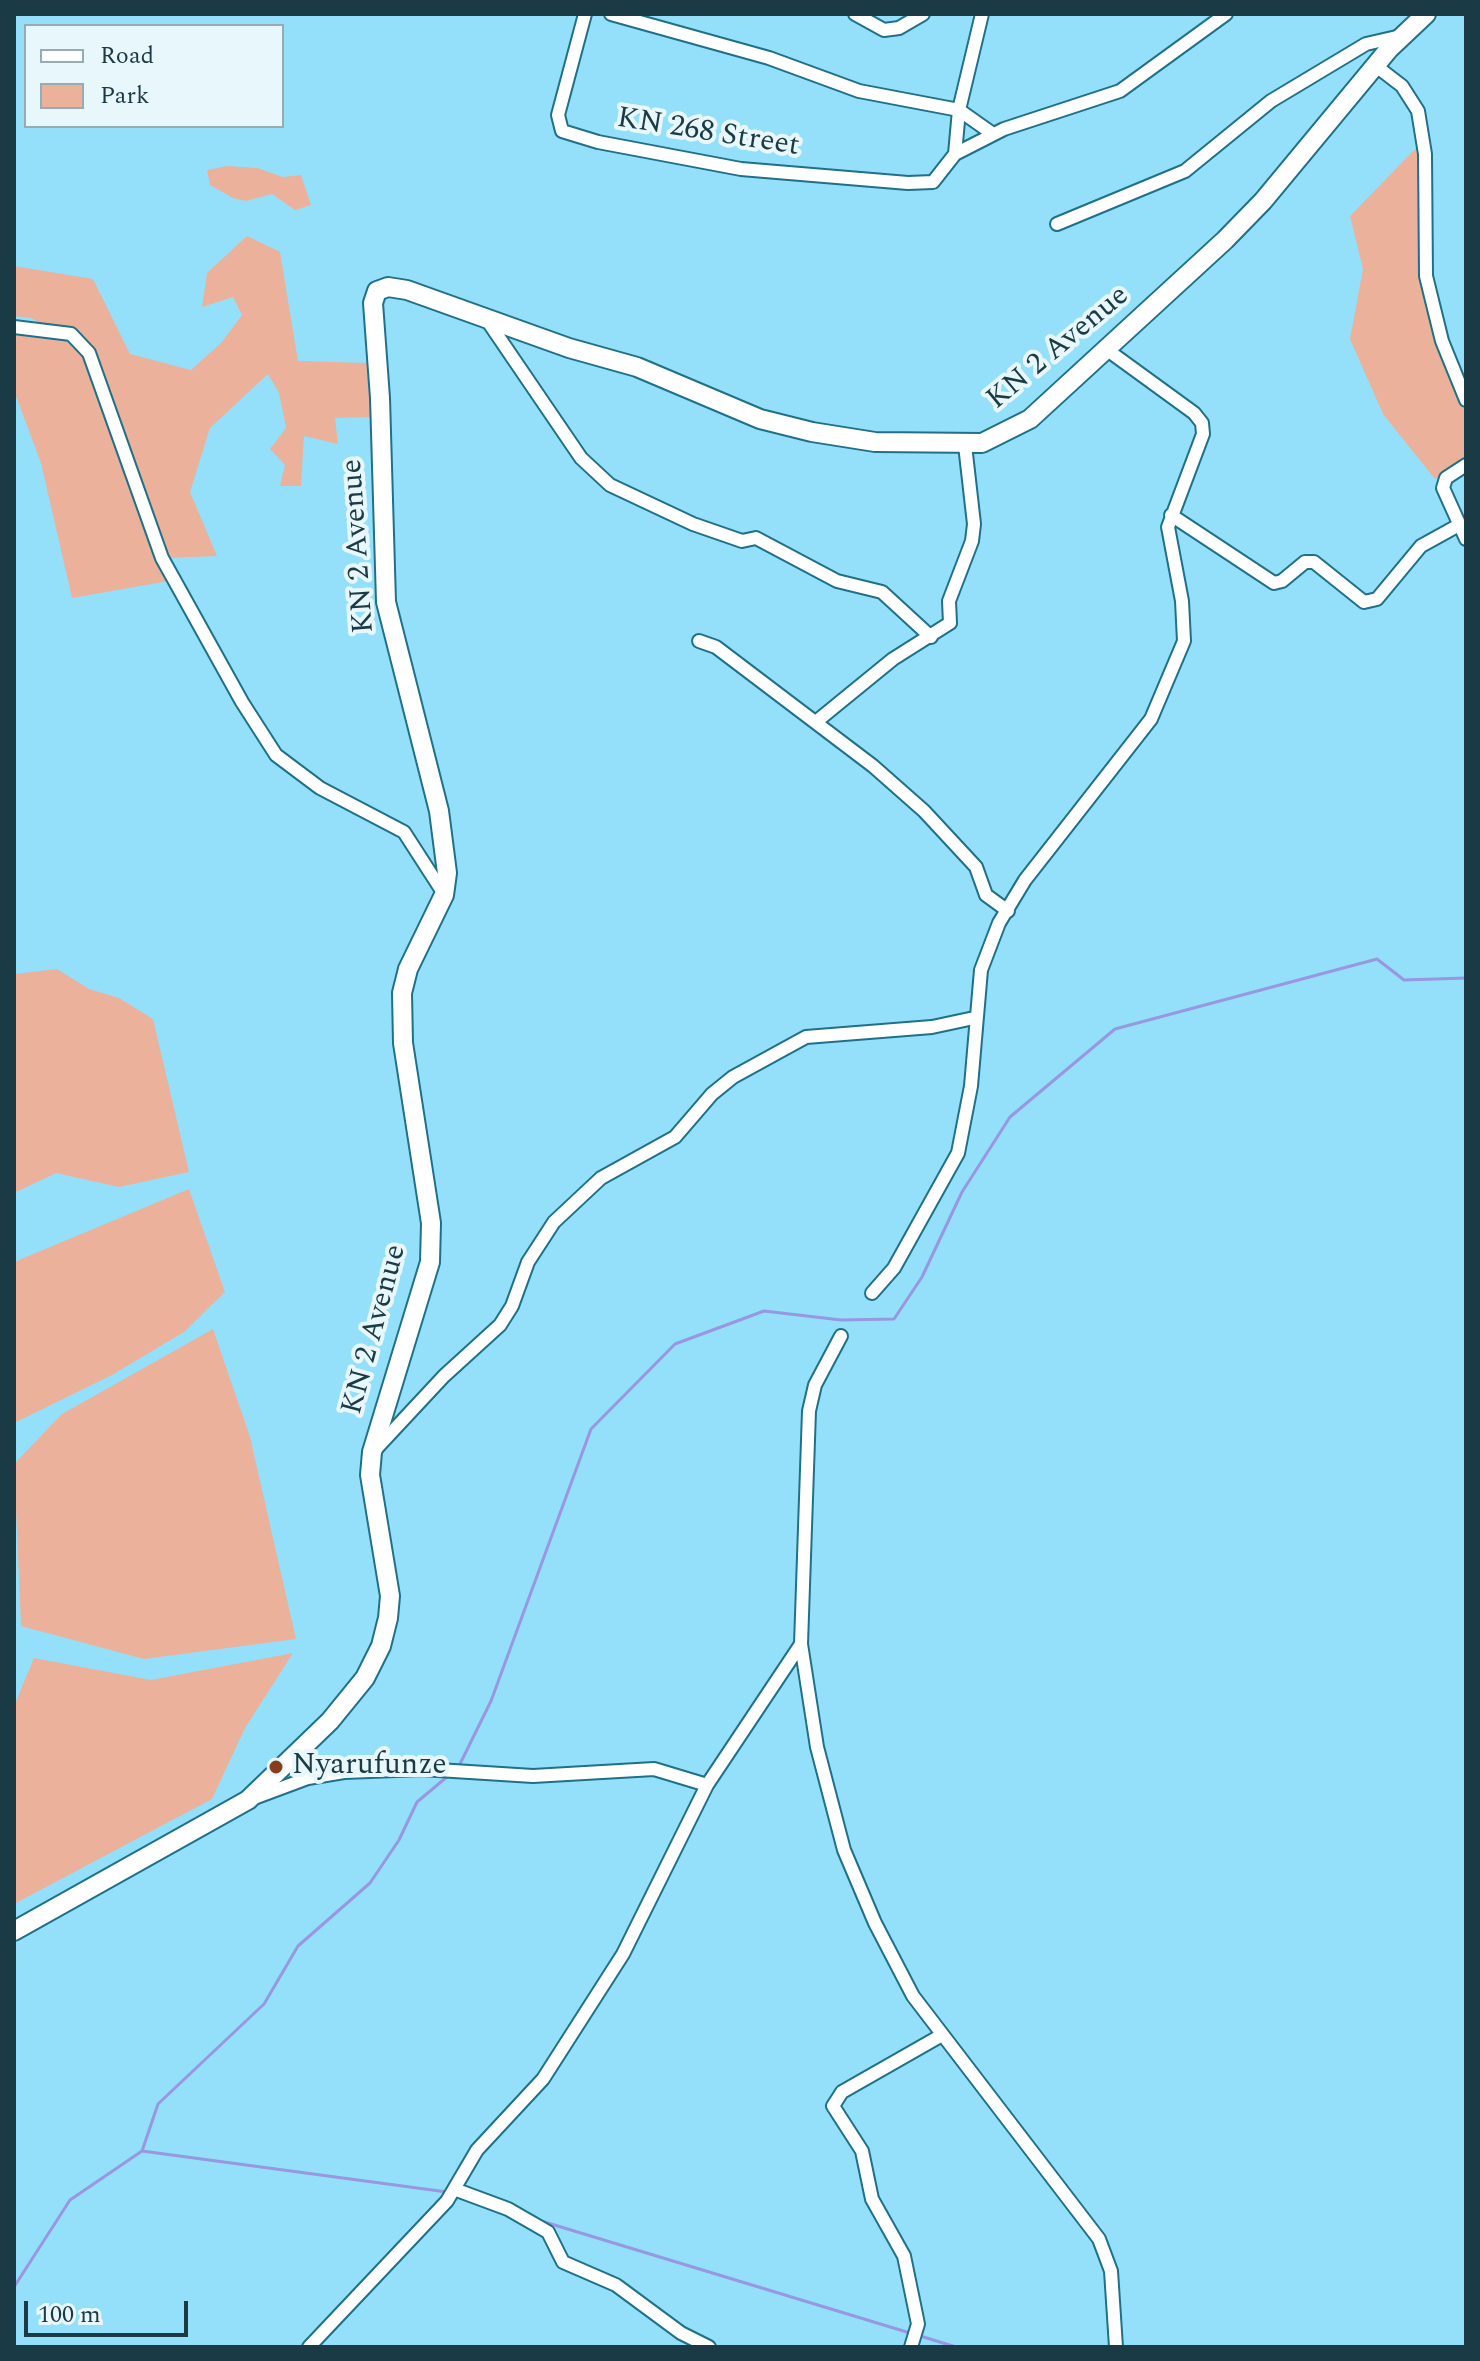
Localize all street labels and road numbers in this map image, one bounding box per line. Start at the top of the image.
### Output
street label: KN 268 Street [614,102,802,166]
street label: KN 2 Avenue [981,279,1137,419]
street label: KN 2 Avenue [336,458,384,634]
street label: KN 2 Avenue [336,1241,416,1419]

